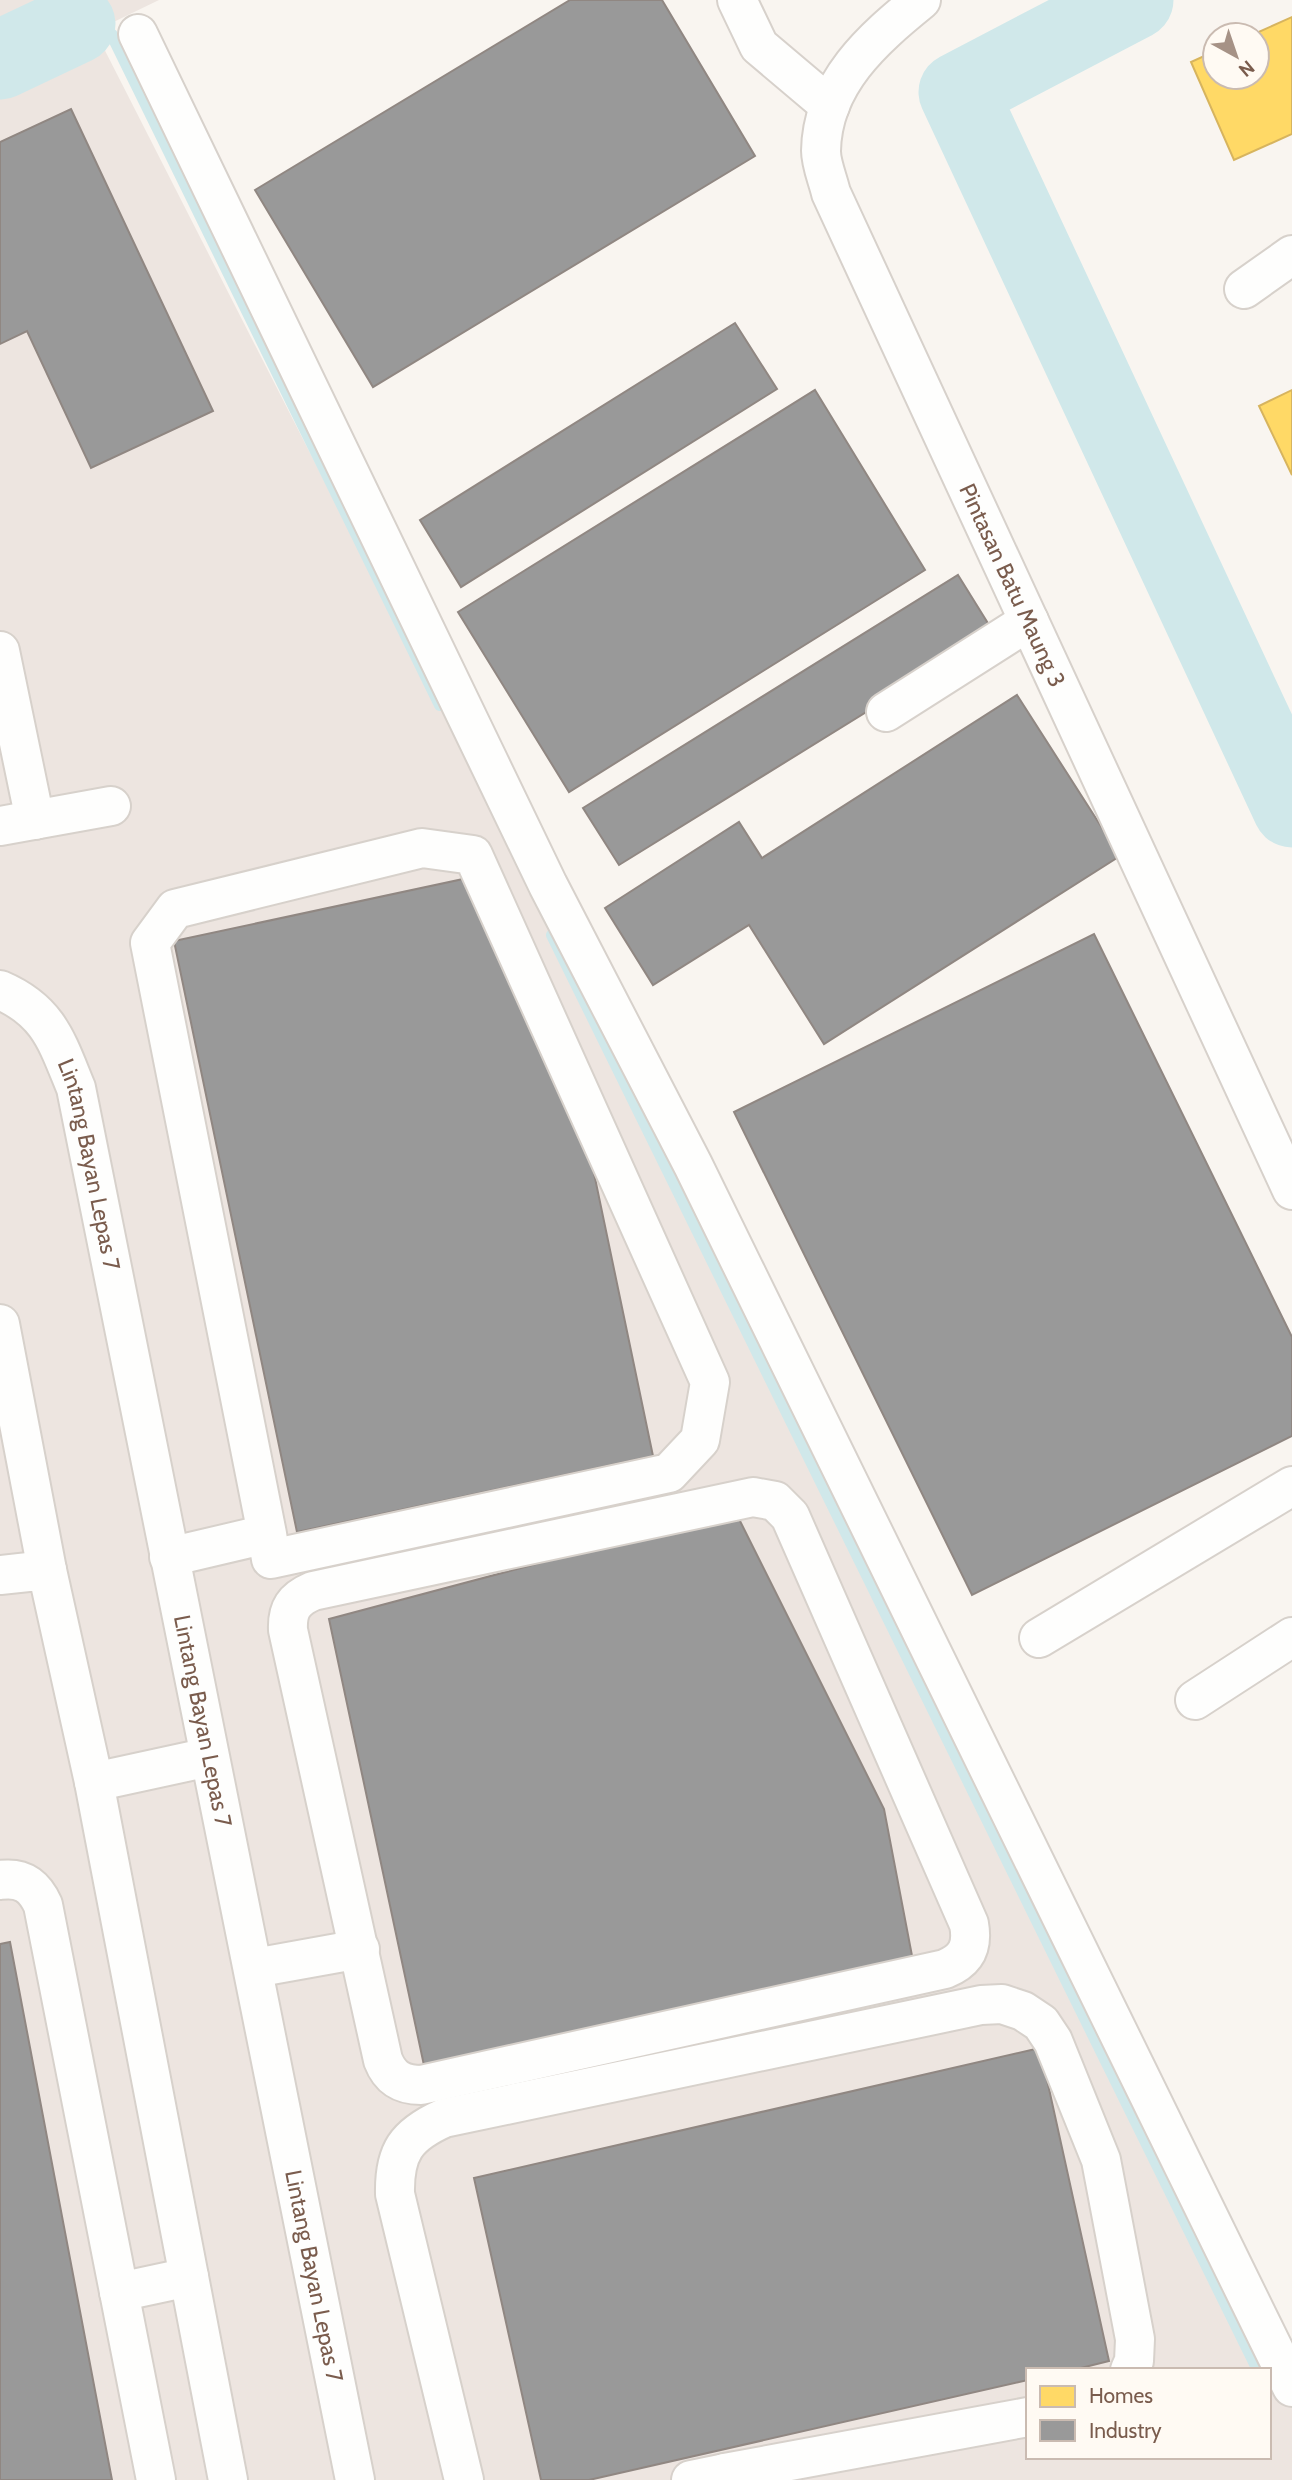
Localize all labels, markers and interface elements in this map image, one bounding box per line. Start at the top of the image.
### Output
north arrow [1201,21,1271,91]
text: N [1234,56,1259,82]
street label: Pintasan Batu Maung 3 [953,479,1071,691]
street label: Lintang Bayan Lepas 7 [52,1055,126,1273]
street label: Lintang Bayan Lepas 7 [168,1612,238,1830]
street label: Lintang Bayan Lepas 7 [279,2167,349,2385]
legend [1026,2368,1271,2459]
text: Homes [1089,2383,1153,2408]
text: Industry [1089,2418,1162,2443]

